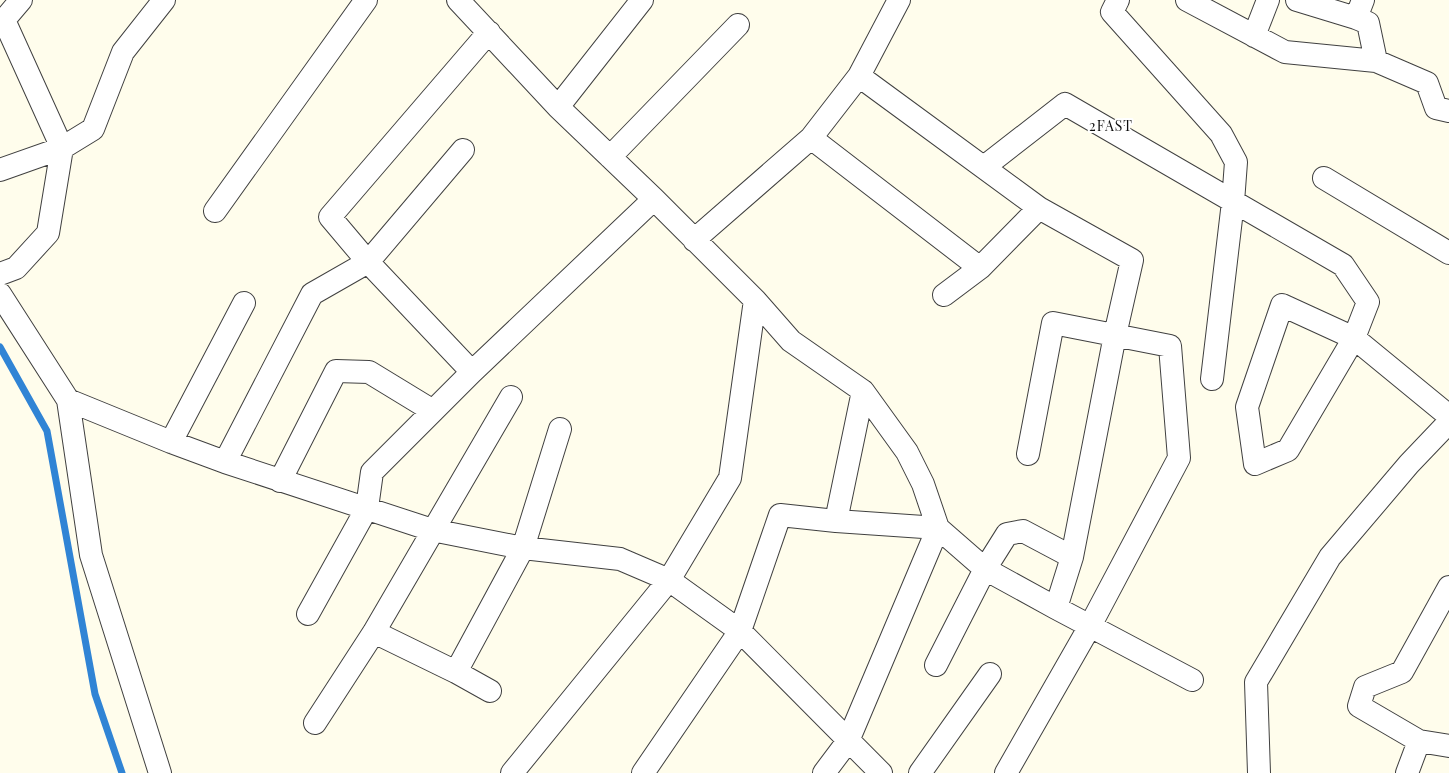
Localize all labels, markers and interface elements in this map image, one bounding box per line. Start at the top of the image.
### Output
district label: 2FAST [1089,116,1133,135]

